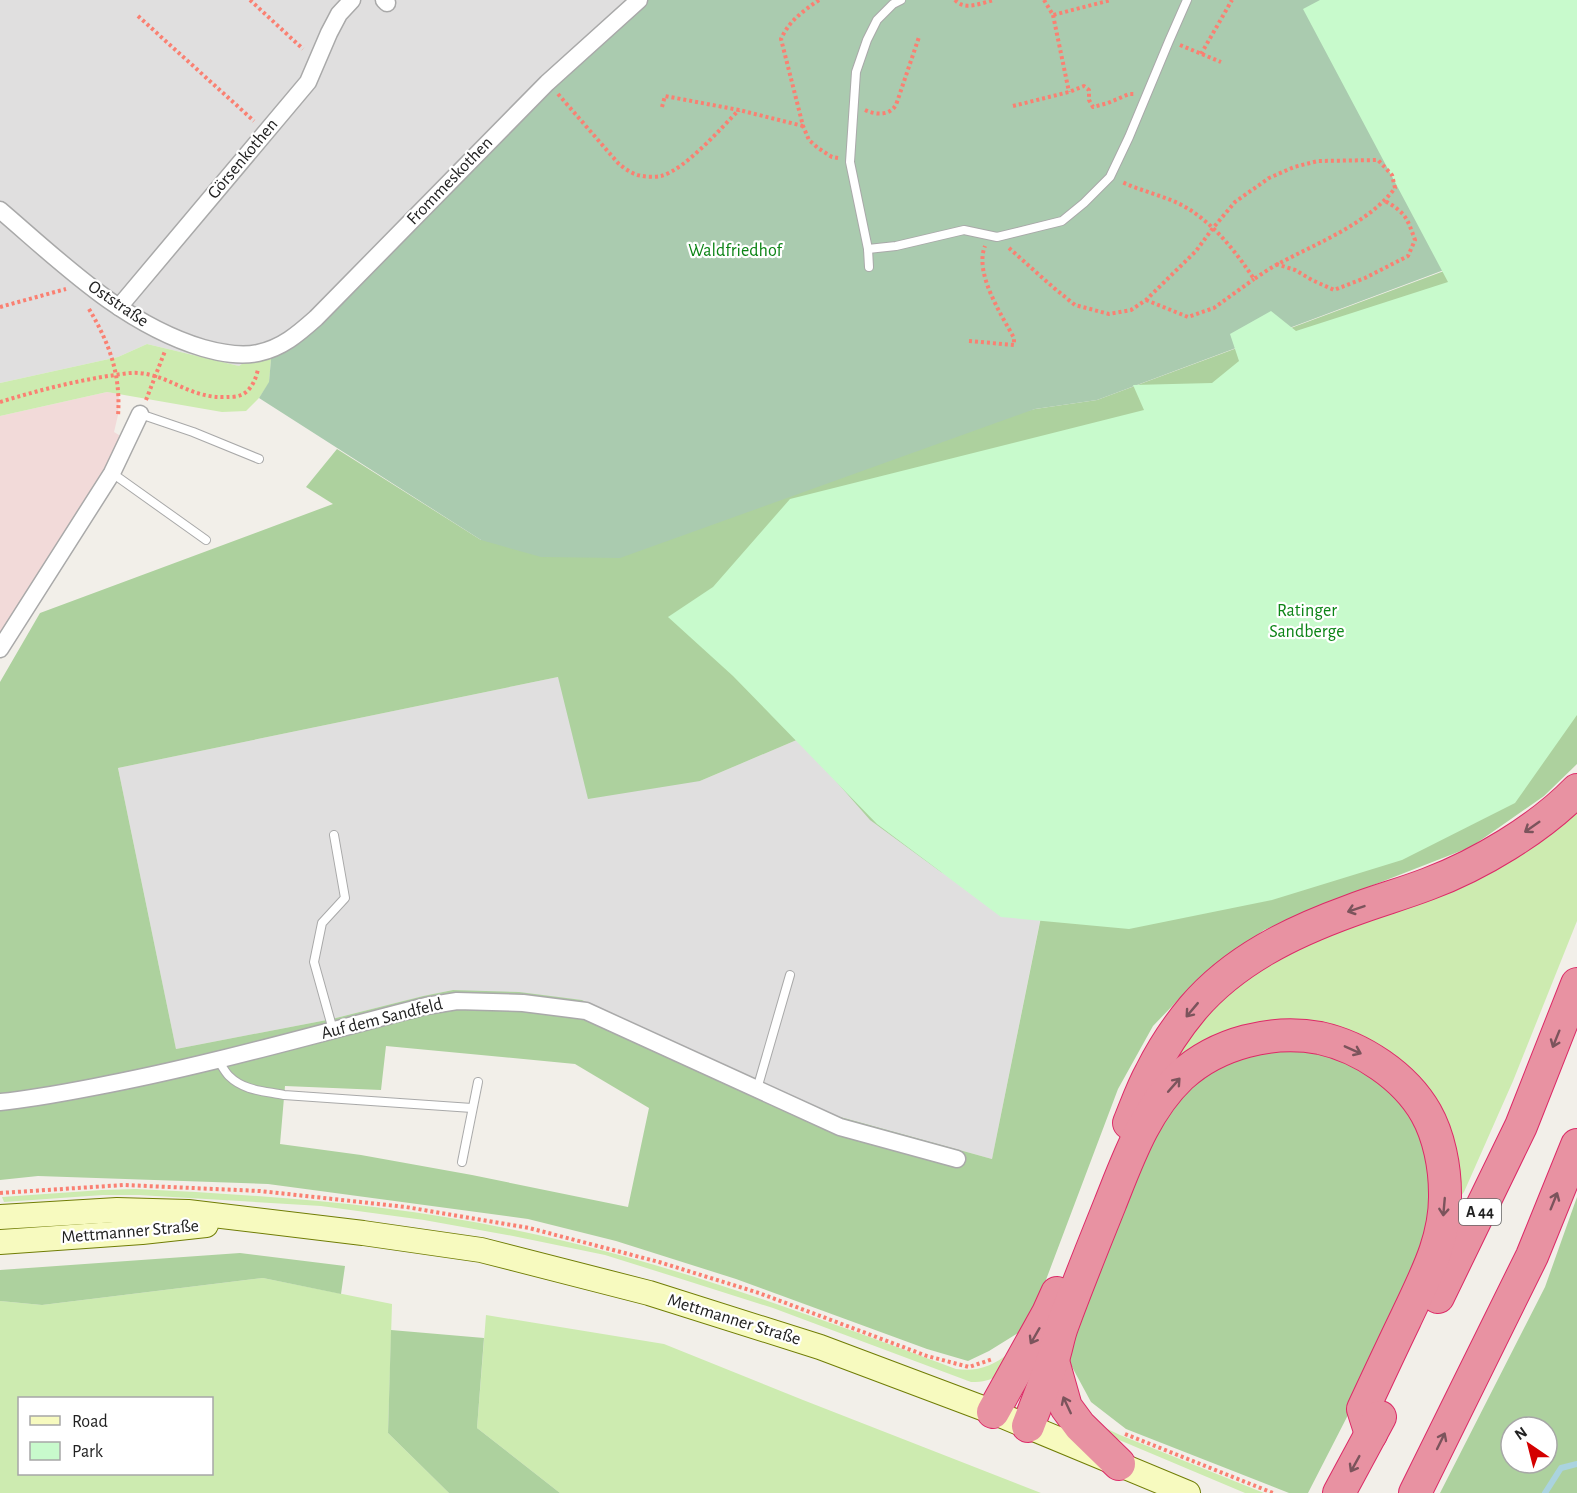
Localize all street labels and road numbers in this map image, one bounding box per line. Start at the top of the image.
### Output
street label: Görsenkothen [204,115,282,203]
street label: Frommeskothen [404,134,496,228]
street label: Oststraße [85,277,151,331]
street label: Auf dem Sandfeld [319,995,445,1043]
road number: A 44 [1459,1199,1501,1225]
street label: Mettmanner Straße [60,1217,200,1247]
street label: Mettmanner Straße [665,1291,803,1349]

